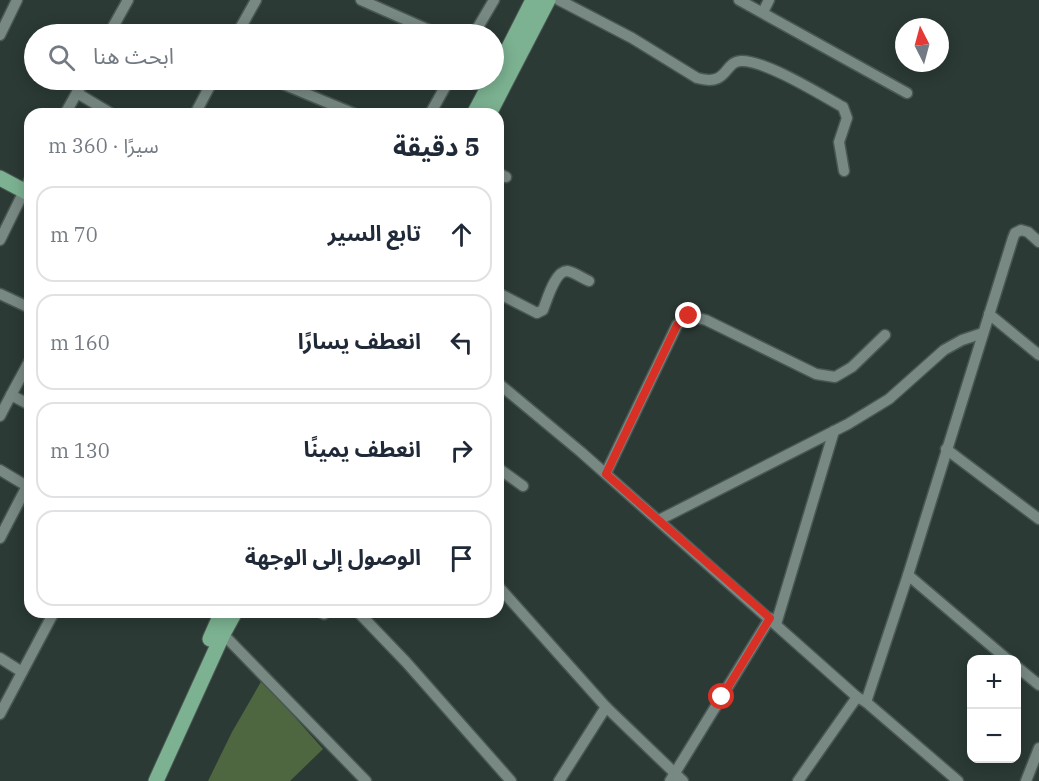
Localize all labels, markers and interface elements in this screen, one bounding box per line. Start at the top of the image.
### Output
north arrow [895,18,949,72]
search box [24,24,504,90]
icon: search [45,41,78,74]
text: ابحث هنا [93,41,174,70]
text: 5 دقيقة [393,129,480,163]
text: سيرًا · 360 m [48,132,159,159]
text: تابع السير [328,218,421,247]
icon: ahead [445,218,478,251]
text: 70 m [50,221,98,248]
route end [675,302,701,328]
text: انعطف يسارًا [298,326,421,355]
icon: left [445,326,478,359]
text: 160 m [50,329,110,356]
text: انعطف يمينًا [303,434,421,463]
icon: right [445,434,478,467]
text: 130 m [50,437,110,464]
text: الوصول إلى الوجهة [245,542,421,571]
icon: arrive [445,542,478,575]
map controls [967,655,1021,763]
button: + [967,655,1021,709]
route start [708,683,734,709]
button: − [967,709,1021,763]

